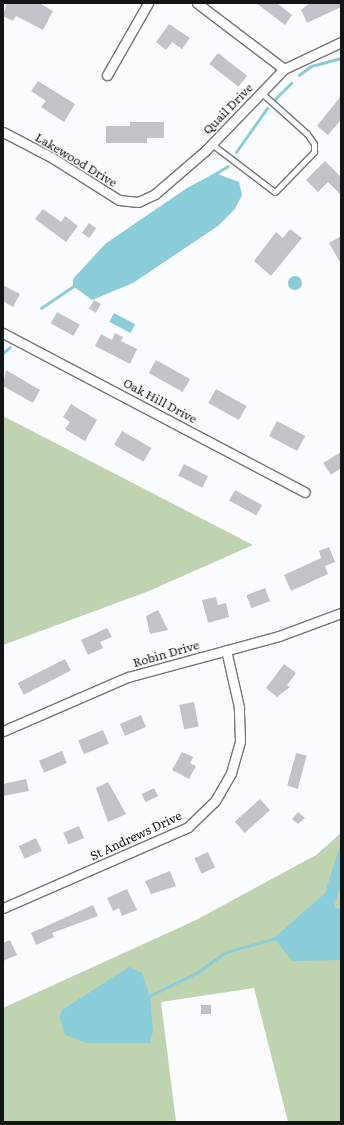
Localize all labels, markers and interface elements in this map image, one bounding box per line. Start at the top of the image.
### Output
street label: Quail Drive [200,81,256,137]
street label: Lakewood Drive [32,130,120,190]
street label: Oak Hill Drive [121,376,199,426]
street label: Robin Drive [131,638,201,670]
street label: St Andrews Drive [88,808,184,864]

